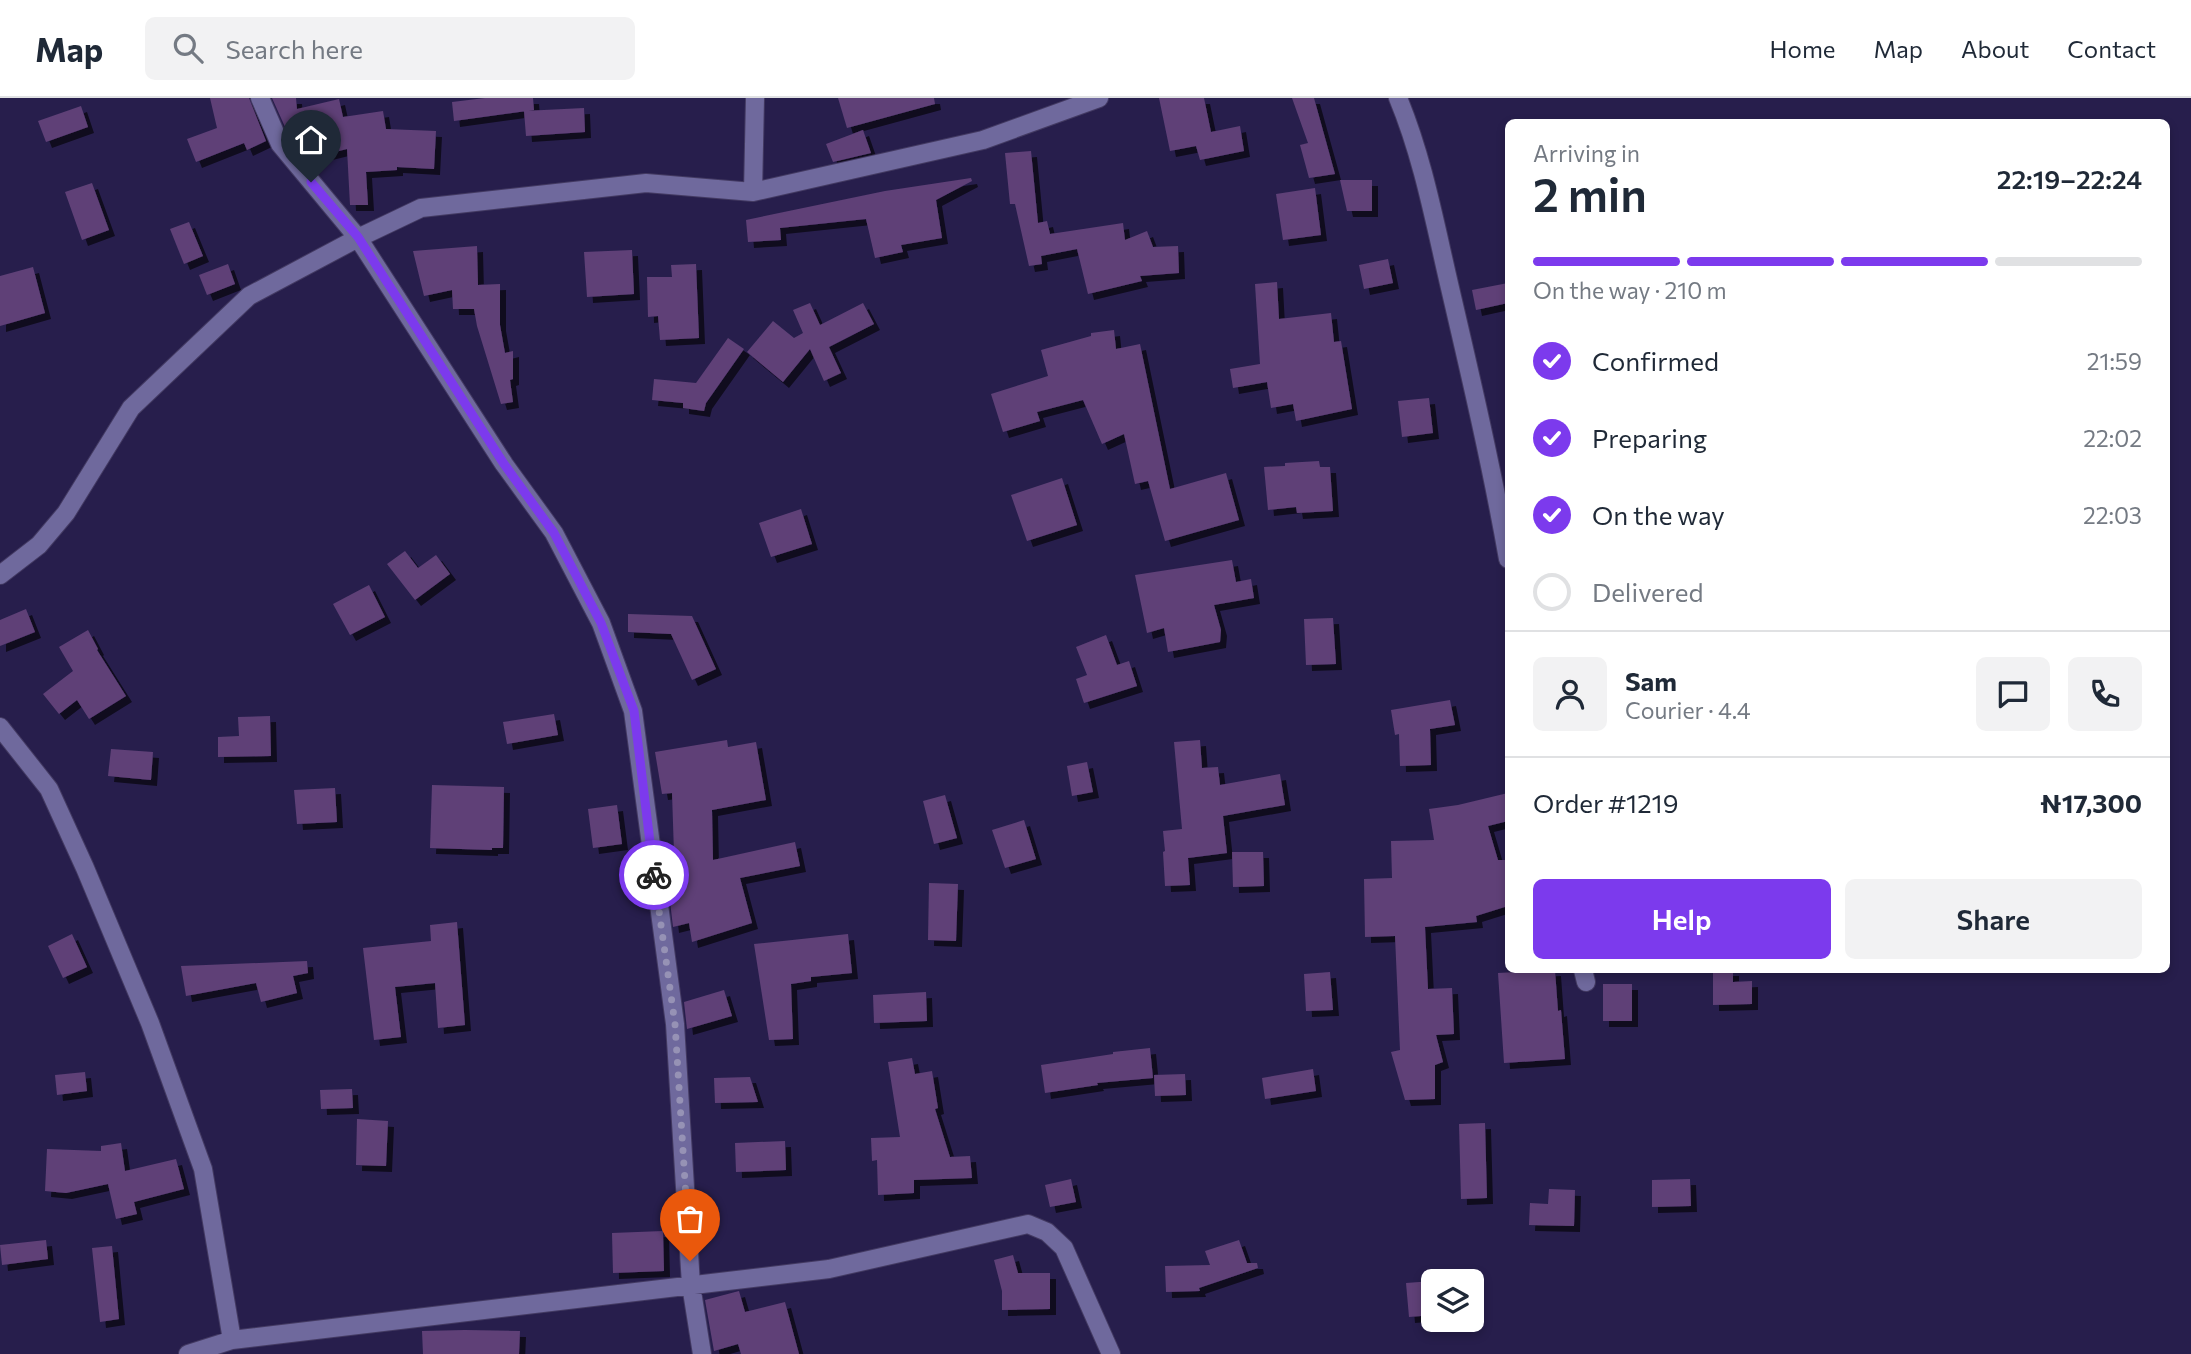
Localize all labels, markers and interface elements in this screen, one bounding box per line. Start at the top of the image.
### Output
search box [145,17,635,80]
text: Map [35,28,103,69]
icon: search [169,29,207,67]
text: Search here [225,33,363,64]
text: Home [1770,34,1836,63]
text: Map [1874,34,1923,63]
text: About [1961,34,2029,63]
text: Contact [2067,34,2156,63]
pin [281,110,341,182]
icon: home [292,121,330,159]
text: Arriving in [1533,139,1640,167]
text: 22:19–22:24 [1997,163,2142,194]
text: 2 min [1533,165,1647,221]
text: On the way · 210 m [1533,276,1727,304]
icon: check [1533,342,1571,380]
text: Confirmed [1592,345,1719,376]
text: 21:59 [2087,347,2142,375]
icon: check [1533,419,1571,457]
text: Preparing [1592,422,1707,453]
text: 22:02 [2083,424,2142,452]
icon: check [1533,496,1571,534]
text: On the way [1592,499,1725,530]
text: 22:03 [2083,501,2142,529]
text: Delivered [1592,576,1703,607]
button: person [1533,657,1607,731]
button: chat [1976,657,2050,731]
button: phone [2068,657,2142,731]
text: Sam [1625,665,1677,696]
text: Courier · 4.4 [1625,696,1751,724]
text: Order #1219 [1533,787,1678,818]
text: ₦17,300 [2040,787,2142,818]
courier [619,840,689,910]
icon: bike [635,856,673,894]
button: Help [1533,879,1831,959]
button: Share [1845,879,2142,959]
pin [660,1189,720,1261]
icon: bag [671,1200,709,1238]
map controls [1421,1269,1484,1332]
button: layers [1421,1269,1484,1332]

